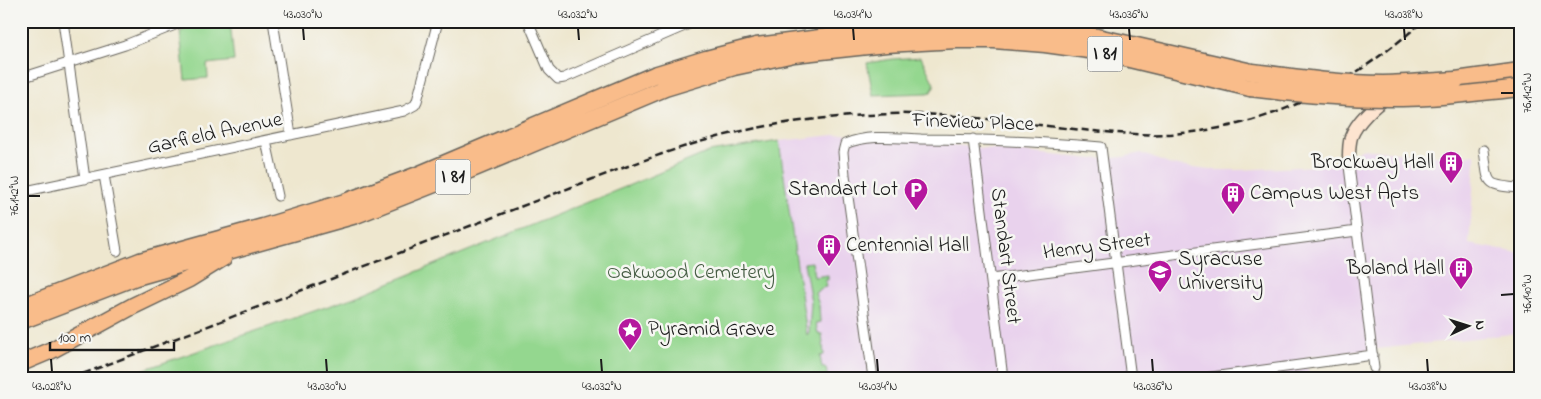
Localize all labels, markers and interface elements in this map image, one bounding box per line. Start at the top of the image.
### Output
text: 43.030°N [284,6,323,24]
text: 43.032°N [558,6,598,24]
text: 43.034°N [834,6,872,24]
text: 43.036°N [1109,6,1149,24]
text: 43.038°N [1385,6,1423,24]
road number: I 81 [1088,36,1122,72]
text: 76.142°W [1519,73,1537,113]
street label: Garfield Avenue [145,105,286,163]
street label: Fineview Place [911,106,1035,140]
place label: Brockway Hall [1310,148,1434,180]
building icon: Brockway Hall [1438,150,1464,184]
road number: I 81 [436,160,470,194]
place label: Standart Lot [788,175,898,205]
text: 76.142°W [6,176,24,216]
parking icon: Standart Lot [903,177,929,211]
place label: Campus West Apts [1250,179,1419,209]
building icon: Campus West Apts [1220,181,1246,215]
street label: Standart Street [982,186,1028,326]
street label: Henry Street [1041,226,1153,270]
place label: Centennial Hall [846,231,969,261]
building icon: Centennial Hall [816,233,842,267]
place label: Syracuse University [1178,245,1263,301]
place label: Boland Hall [1346,254,1444,284]
building icon: Boland Hall [1448,256,1474,290]
park label: Oakwood Cemetery [607,258,775,290]
school or university icon: Syracuse University [1147,259,1173,293]
text: 76.140°W [1519,274,1537,314]
north arrow [1444,302,1494,352]
place label: Pyramid Grave [648,315,775,347]
place icon: Pyramid Grave [617,317,643,351]
scale bar [50,319,174,351]
text: N [1469,320,1490,331]
text: 100 m [58,327,91,349]
text: 43.028°N [32,378,72,396]
text: 43.030°N [308,378,347,396]
text: 43.032°N [582,378,622,396]
text: 43.034°N [859,378,897,396]
text: 43.036°N [1133,378,1173,396]
text: 43.038°N [1409,378,1447,396]

